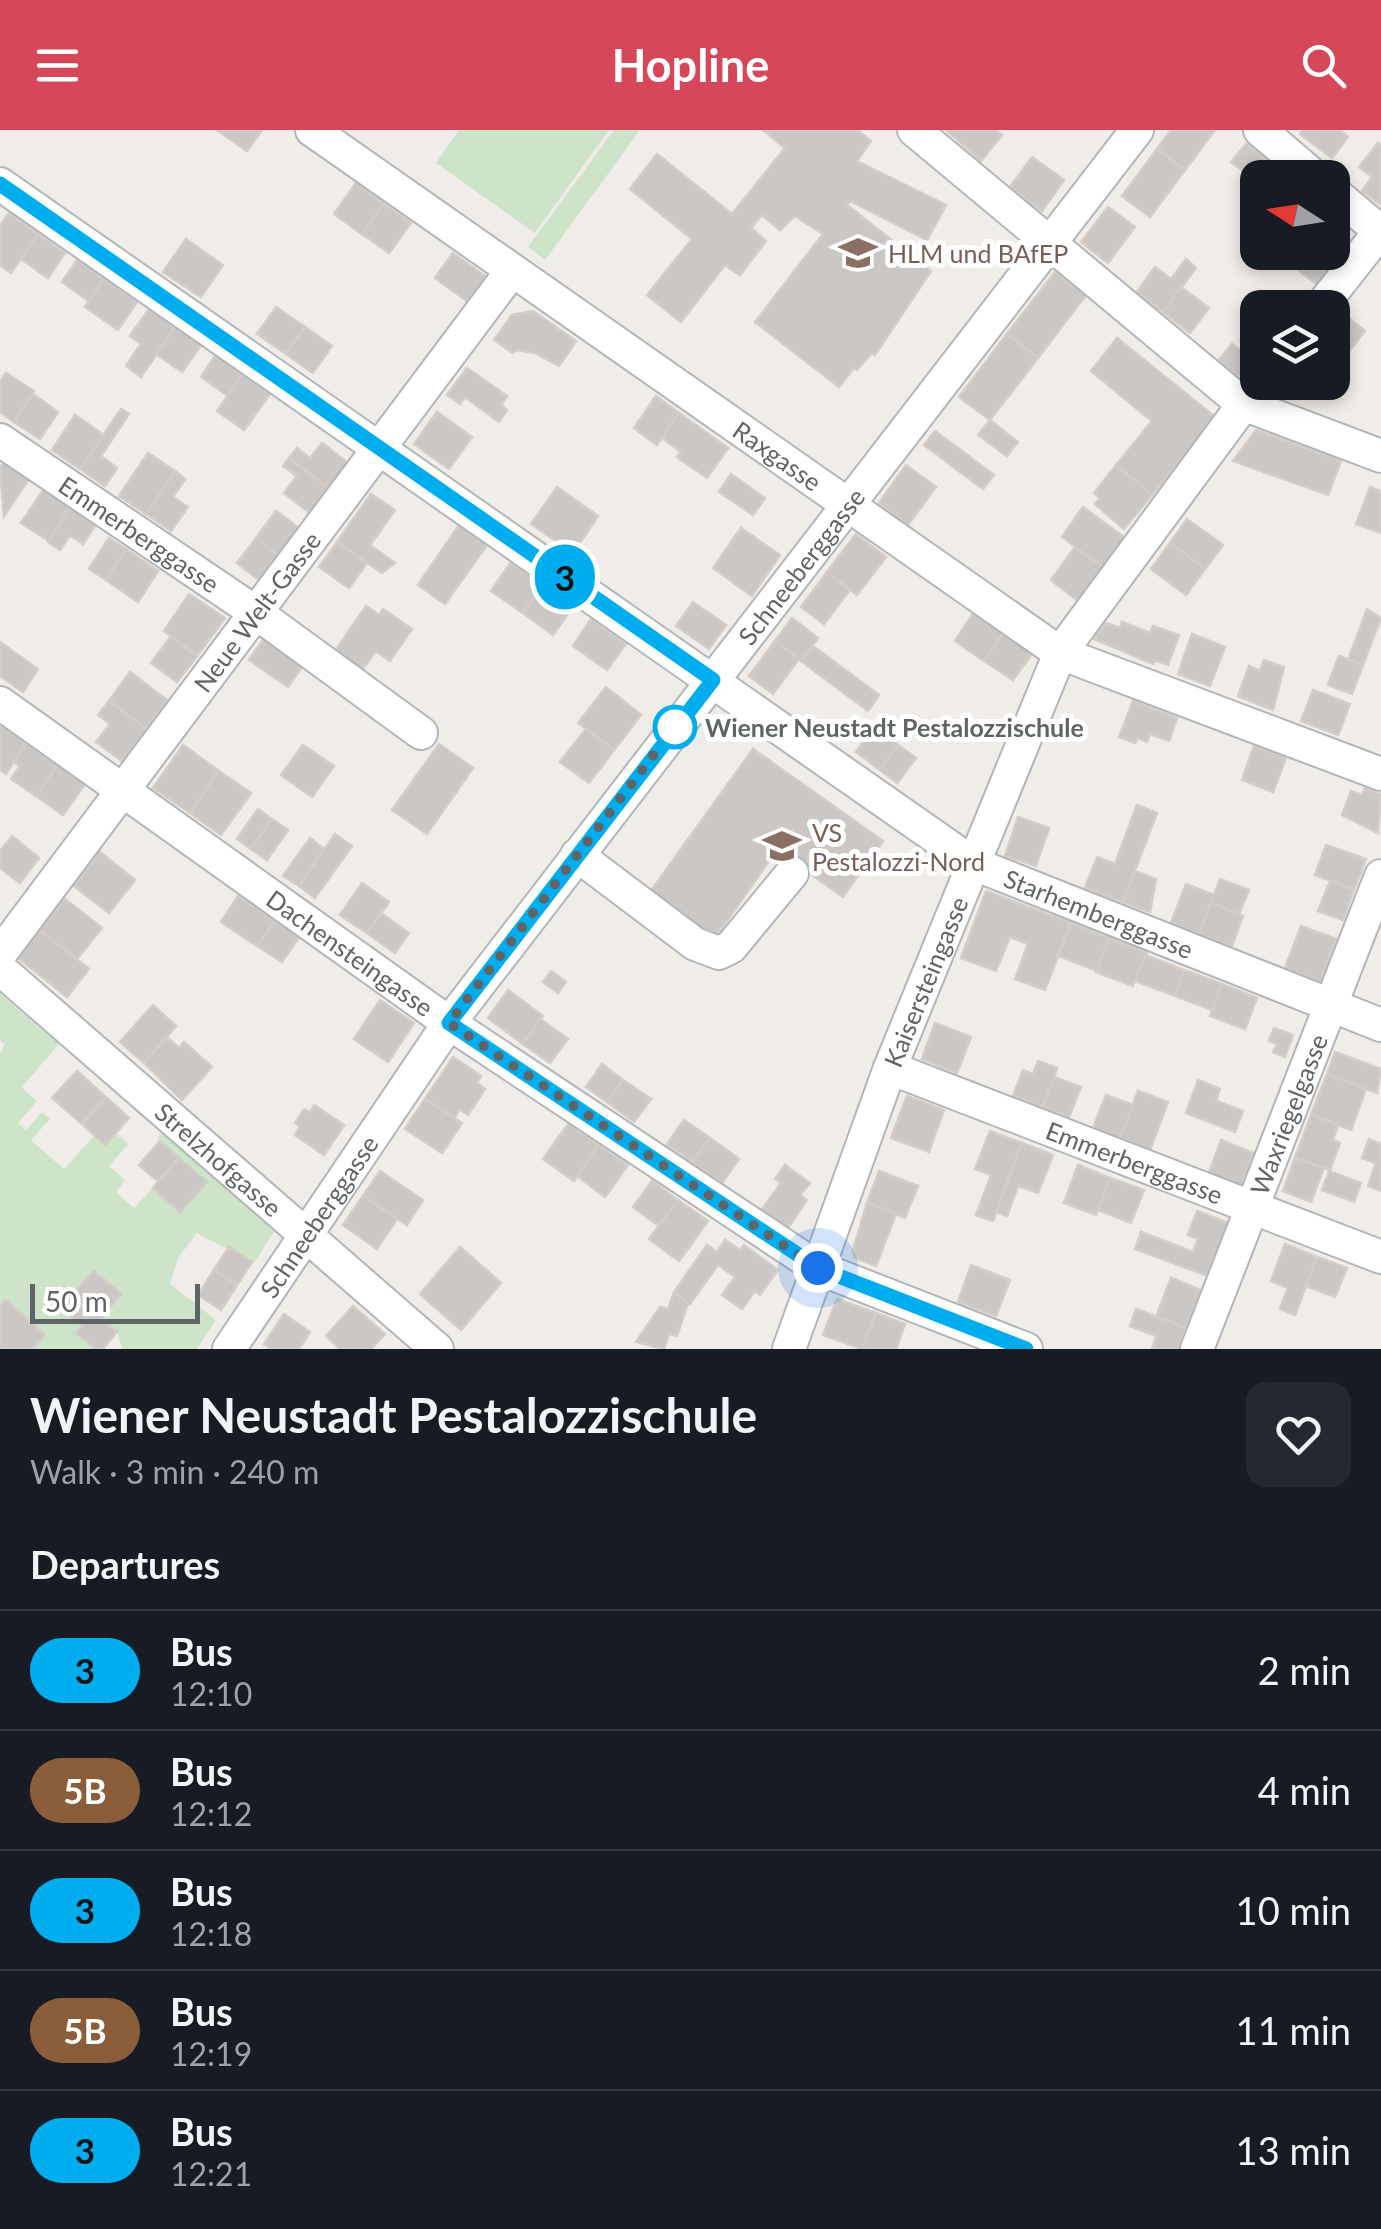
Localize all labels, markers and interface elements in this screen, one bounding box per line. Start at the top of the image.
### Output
icon: menu [30,38,85,93]
text: Hopline [612,38,769,92]
icon: search [1296,38,1351,93]
north arrow [1240,160,1350,270]
map controls [1240,160,1350,400]
school or university icon: HLM und BAfEP [837,232,879,274]
place label: HLM und BAfEP [888,238,1068,268]
button: layers [1240,290,1350,400]
street label: Raxgasse [728,414,827,497]
street label: Emmerberggasse [53,469,225,599]
street label: Schneeberggasse [731,482,871,650]
street label: Neue Welt-Gasse [187,525,326,698]
line badge: 3 [532,544,598,610]
text: 3 [555,556,575,598]
marker: Wiener Neustadt Pestalozzischule [654,706,696,748]
place label: Wiener Neustadt Pestalozzischule [705,712,1084,742]
place label: VS Pestalozzi-Nord [812,817,985,876]
school or university icon: VS Pestalozzi-Nord [761,825,803,867]
street label: Starhemberggasse [1000,862,1197,964]
street label: Dachensteingasse [261,883,439,1022]
street label: Kaisersteingasse [877,892,974,1071]
street label: Waxriegelgasse [1244,1030,1333,1199]
street label: Strelzhofgasse [149,1096,288,1222]
street label: Emmerberggasse [1042,1115,1227,1210]
street label: Schneeberggasse [253,1130,384,1303]
your location [793,1243,843,1293]
scale bar [30,1279,200,1324]
text: 50 m [45,1284,108,1318]
button: heart [1246,1382,1351,1487]
text: Wiener Neustadt Pestalozzischule [30,1386,757,1443]
text: Walk · 3 min · 240 m [30,1452,319,1491]
text: Departures [30,1541,220,1587]
text: Bus [170,1628,233,1674]
text: 2 min [1258,1647,1351,1693]
text: 3 [75,1649,95,1691]
text: 12:10 [170,1674,252,1713]
text: Bus [170,1748,233,1794]
text: 4 min [1258,1767,1351,1813]
text: 5B [63,1769,107,1811]
text: 12:12 [170,1794,252,1833]
text: Bus [170,1868,233,1914]
text: 10 min [1236,1887,1351,1933]
text: 3 [75,1889,95,1931]
text: 12:18 [170,1914,252,1953]
text: Bus [170,1988,233,2034]
text: 11 min [1236,2007,1351,2053]
text: 5B [63,2009,107,2051]
text: 12:19 [170,2034,252,2073]
text: Bus [170,2108,233,2154]
text: 13 min [1236,2127,1351,2173]
text: 3 [75,2129,95,2171]
text: 12:21 [170,2154,252,2193]

